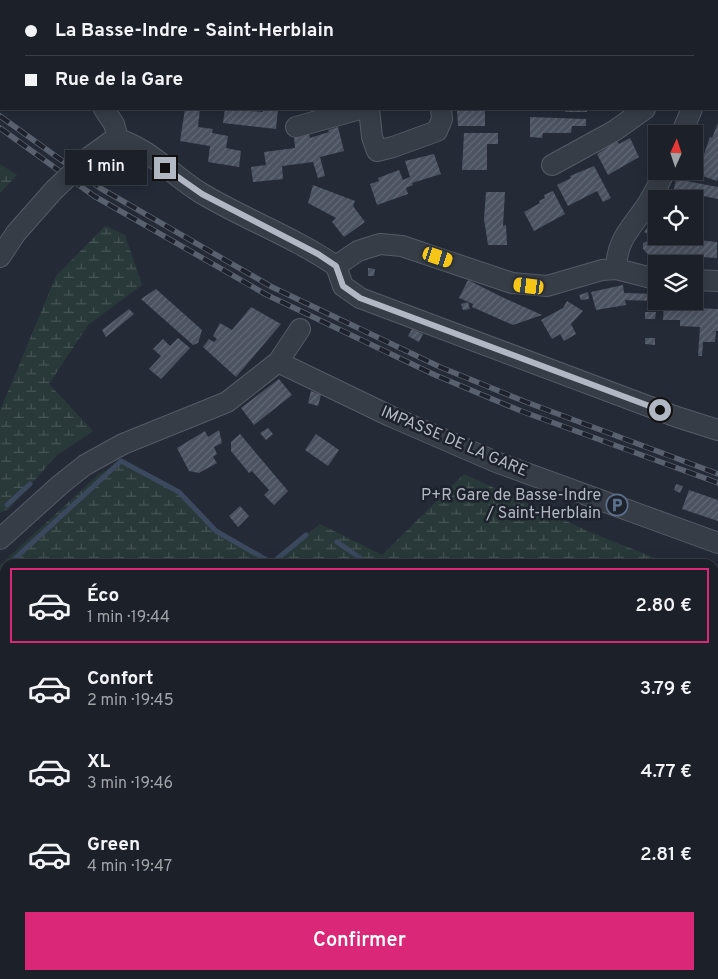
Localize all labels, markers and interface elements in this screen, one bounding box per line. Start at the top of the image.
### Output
text: La Basse-Indre - Saint-Herblain [55,19,334,43]
text: Rue de la Gare [55,68,183,92]
north arrow [648,125,702,180]
map controls [648,125,703,310]
callout: 1 min [65,150,148,186]
text: 1 min [87,157,125,177]
route end [154,157,176,179]
button: locate [648,190,703,245]
car [421,245,454,269]
button: layers [648,255,703,310]
car [513,277,544,295]
route start [649,399,671,421]
street label: IMPASSE DE LA GARE [378,402,530,482]
place label: P+R Gare de Basse-Indre / Saint-Herblain [421,486,601,524]
parking icon: P+R Gare de Basse-Indre / Saint-Herblain [605,493,629,517]
icon: car [27,583,72,628]
text: Éco [87,584,119,608]
text: 2.80 € [635,594,692,618]
text: 1 min · 19:44 [87,608,170,628]
icon: car [27,666,72,711]
text: Confort [87,667,153,691]
text: 3.79 € [640,677,692,701]
text: 2 min · 19:45 [87,691,174,711]
icon: car [27,749,72,794]
text: XL [87,750,110,774]
text: 4.77 € [640,760,692,784]
text: 3 min · 19:46 [87,774,173,794]
icon: car [27,832,72,877]
text: Green [87,833,140,857]
text: 2.81 € [640,843,692,867]
text: 4 min · 19:47 [87,857,172,877]
button: Confirmer [25,912,694,970]

